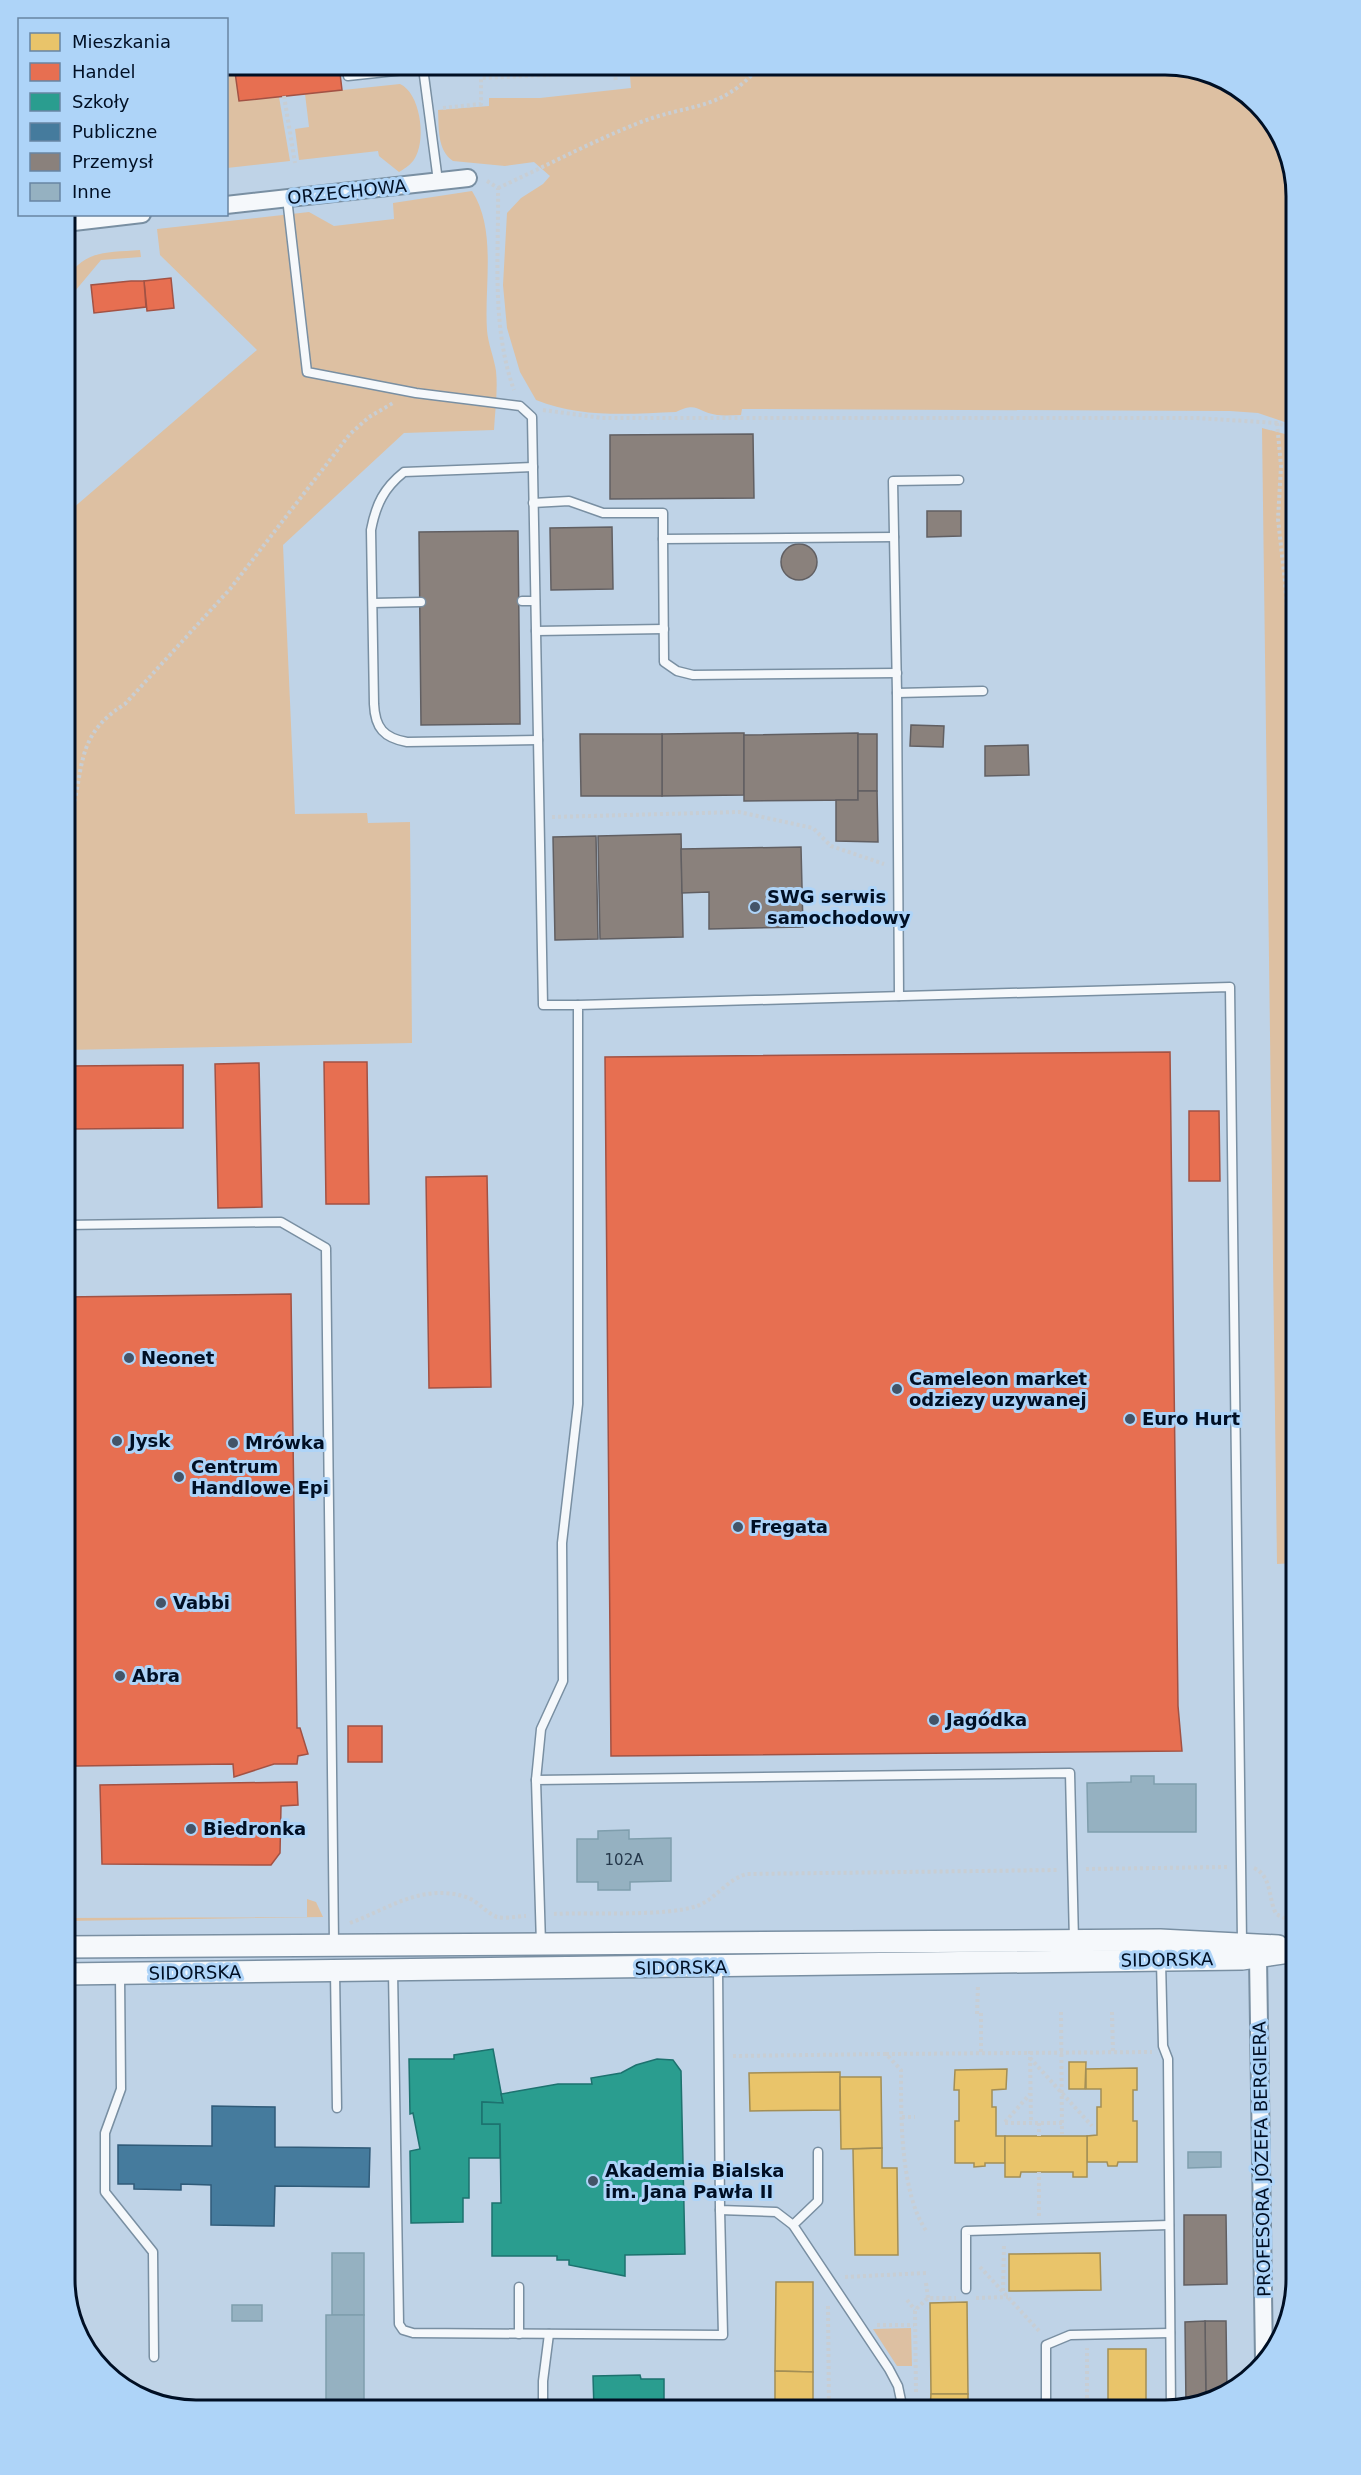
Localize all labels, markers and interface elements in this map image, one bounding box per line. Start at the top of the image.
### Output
legend [18,18,228,216]
text: Mieszkania [72,31,171,52]
text: Handel [72,61,135,82]
text: Szkoły [72,91,130,112]
text: Publiczne [72,121,157,142]
text: Przemysł [72,151,154,172]
street label: ORZECHOWA [286,175,408,208]
text: Inne [72,181,111,202]
place label: SWG serwis samochodowy [767,886,911,928]
marker: SWG serwis samochodowy [748,900,762,914]
place label: Neonet [141,1347,215,1368]
marker: Neonet [122,1351,136,1365]
place label: Cameleon market odziezy uzywanej [909,1368,1088,1410]
marker: Cameleon market odziezy uzywanej [890,1382,904,1396]
place label: Euro Hurt [1142,1408,1240,1429]
marker: Euro Hurt [1123,1412,1137,1426]
place label: Jysk [127,1430,171,1451]
place label: Mrówka [245,1432,325,1453]
marker: Jysk [110,1434,124,1448]
marker: Mrówka [226,1436,240,1450]
place label: Centrum Handlowe Epi [191,1456,329,1498]
marker: Centrum Handlowe Epi [172,1470,186,1484]
place label: Fregata [750,1516,828,1537]
marker: Fregata [731,1520,745,1534]
place label: Vabbi [173,1592,230,1613]
marker: Vabbi [154,1596,168,1610]
place label: Abra [132,1665,180,1686]
marker: Abra [113,1669,127,1683]
place label: Jagódka [944,1709,1027,1730]
marker: Jagódka [927,1713,941,1727]
place label: Biedronka [203,1818,306,1839]
marker: Biedronka [184,1822,198,1836]
house number: 102A [605,1851,644,1869]
street label: SIDORSKA [1121,1948,1214,1971]
street label: SIDORSKA [635,1956,728,1979]
street label: SIDORSKA [149,1961,242,1984]
street label: PROFESORA JÓZEFA BERGIERA [1249,2020,1274,2297]
place label: Akademia Bialska im. Jana Pawła II [605,2160,785,2202]
marker: Akademia Bialska im. Jana Pawła II [586,2174,600,2188]

